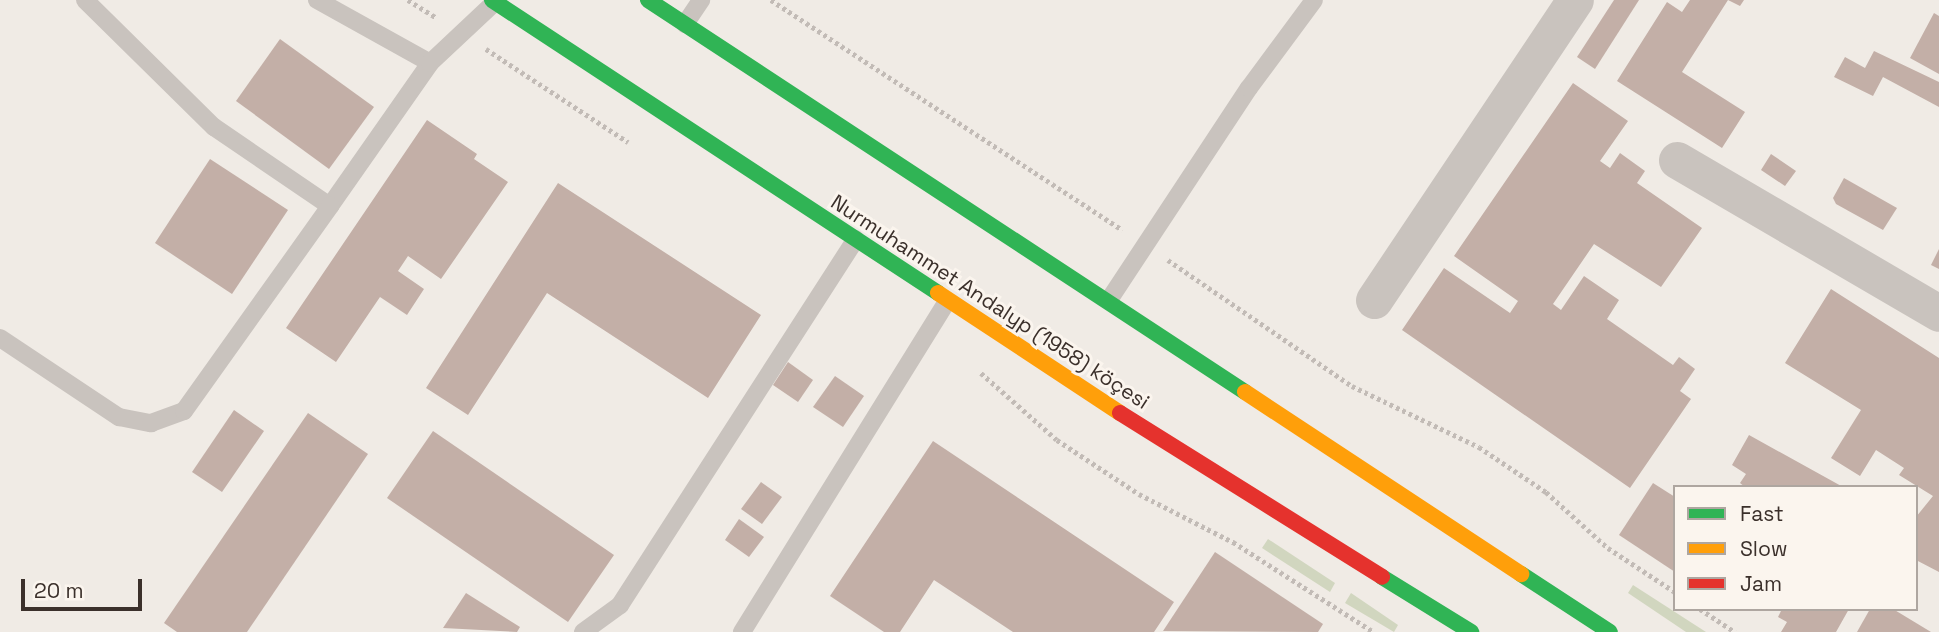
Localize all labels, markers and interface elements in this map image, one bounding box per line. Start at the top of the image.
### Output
street label: Nurmuhammet Andalyp (1958) köçesi [826,189,1154,415]
legend [1673,485,1918,611]
text: Fast [1740,500,1784,527]
text: Slow [1740,535,1788,562]
scale bar [24,566,145,610]
text: Jam [1740,570,1782,597]
text: 20 m [34,577,84,604]

